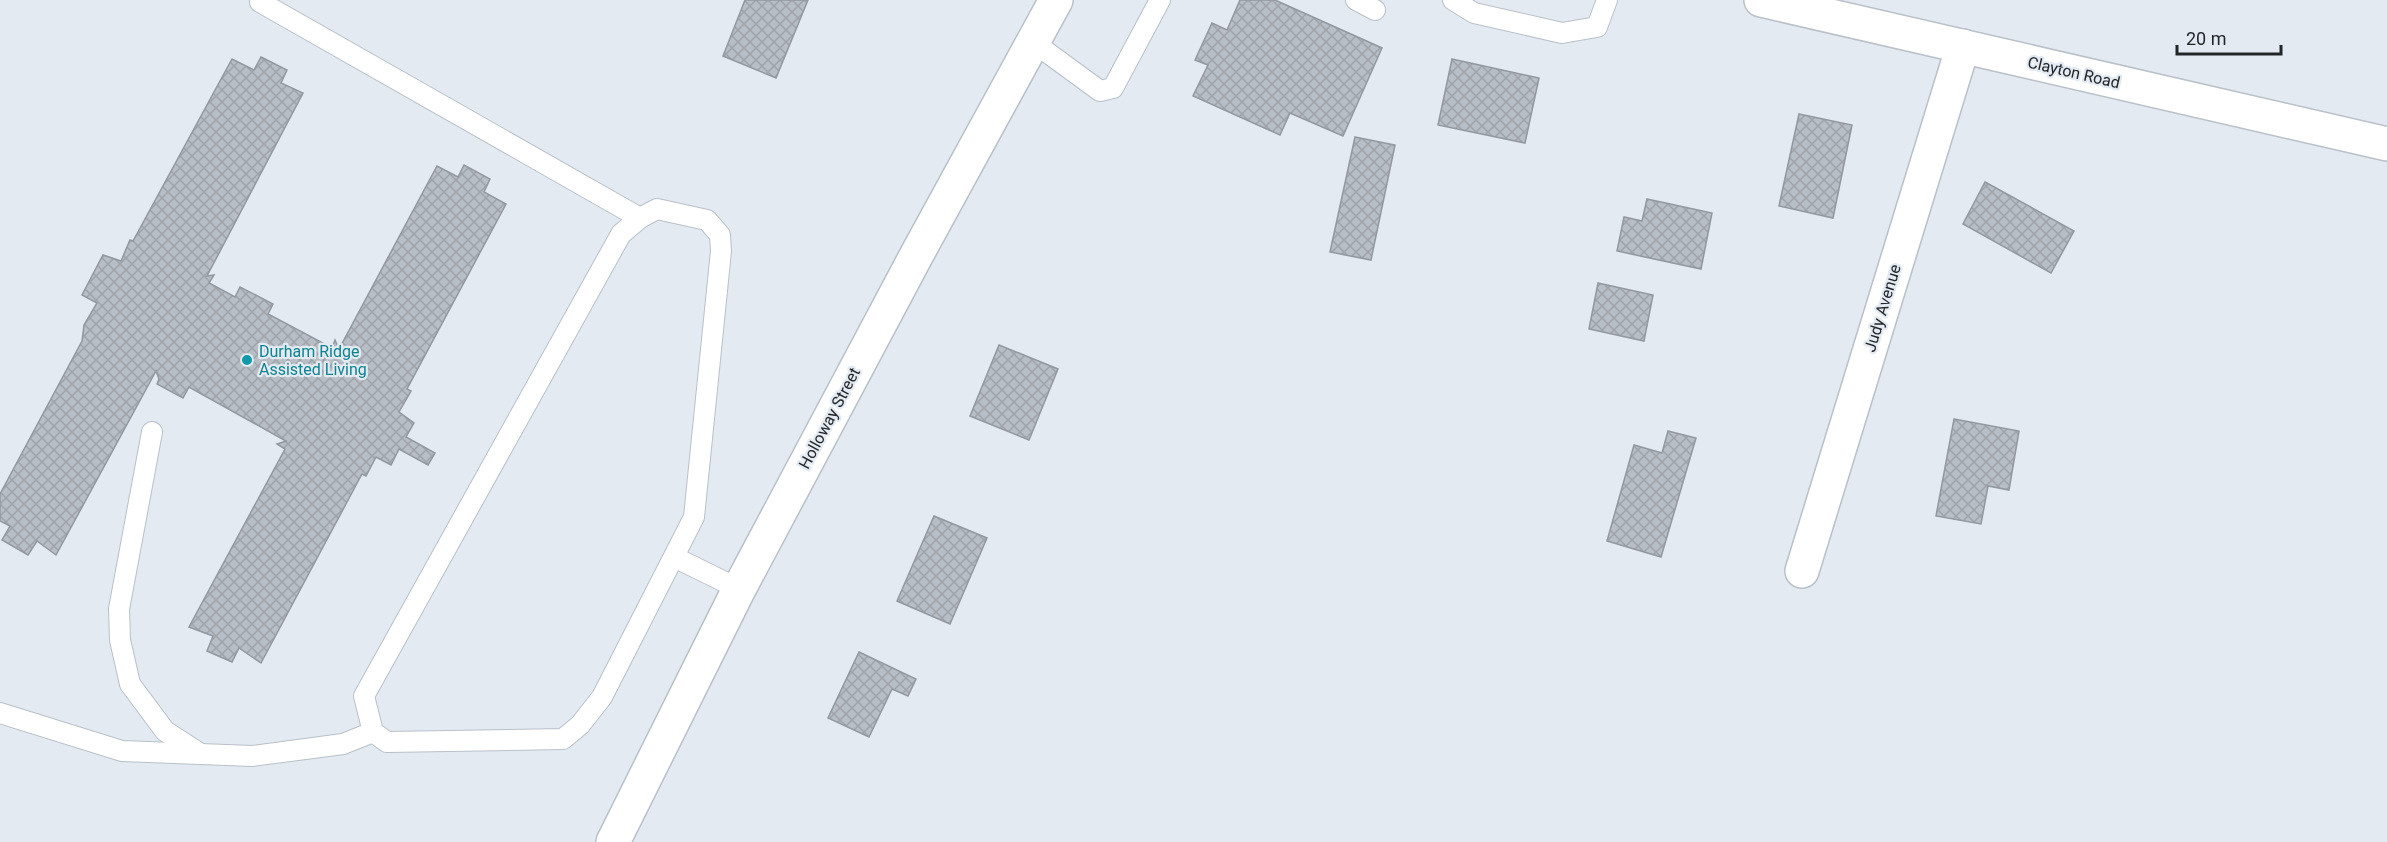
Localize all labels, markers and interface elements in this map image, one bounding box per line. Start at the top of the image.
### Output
scale bar [2177,18,2280,56]
text: 20 m [2186,28,2226,49]
street label: Clayton Road [2026,53,2122,92]
street label: Judy Avenue [1860,262,1905,354]
place label: Durham Ridge Assisted Living [259,342,367,379]
marker: Durham Ridge Assisted Living [240,353,254,367]
street label: Holloway Street [795,364,864,472]

